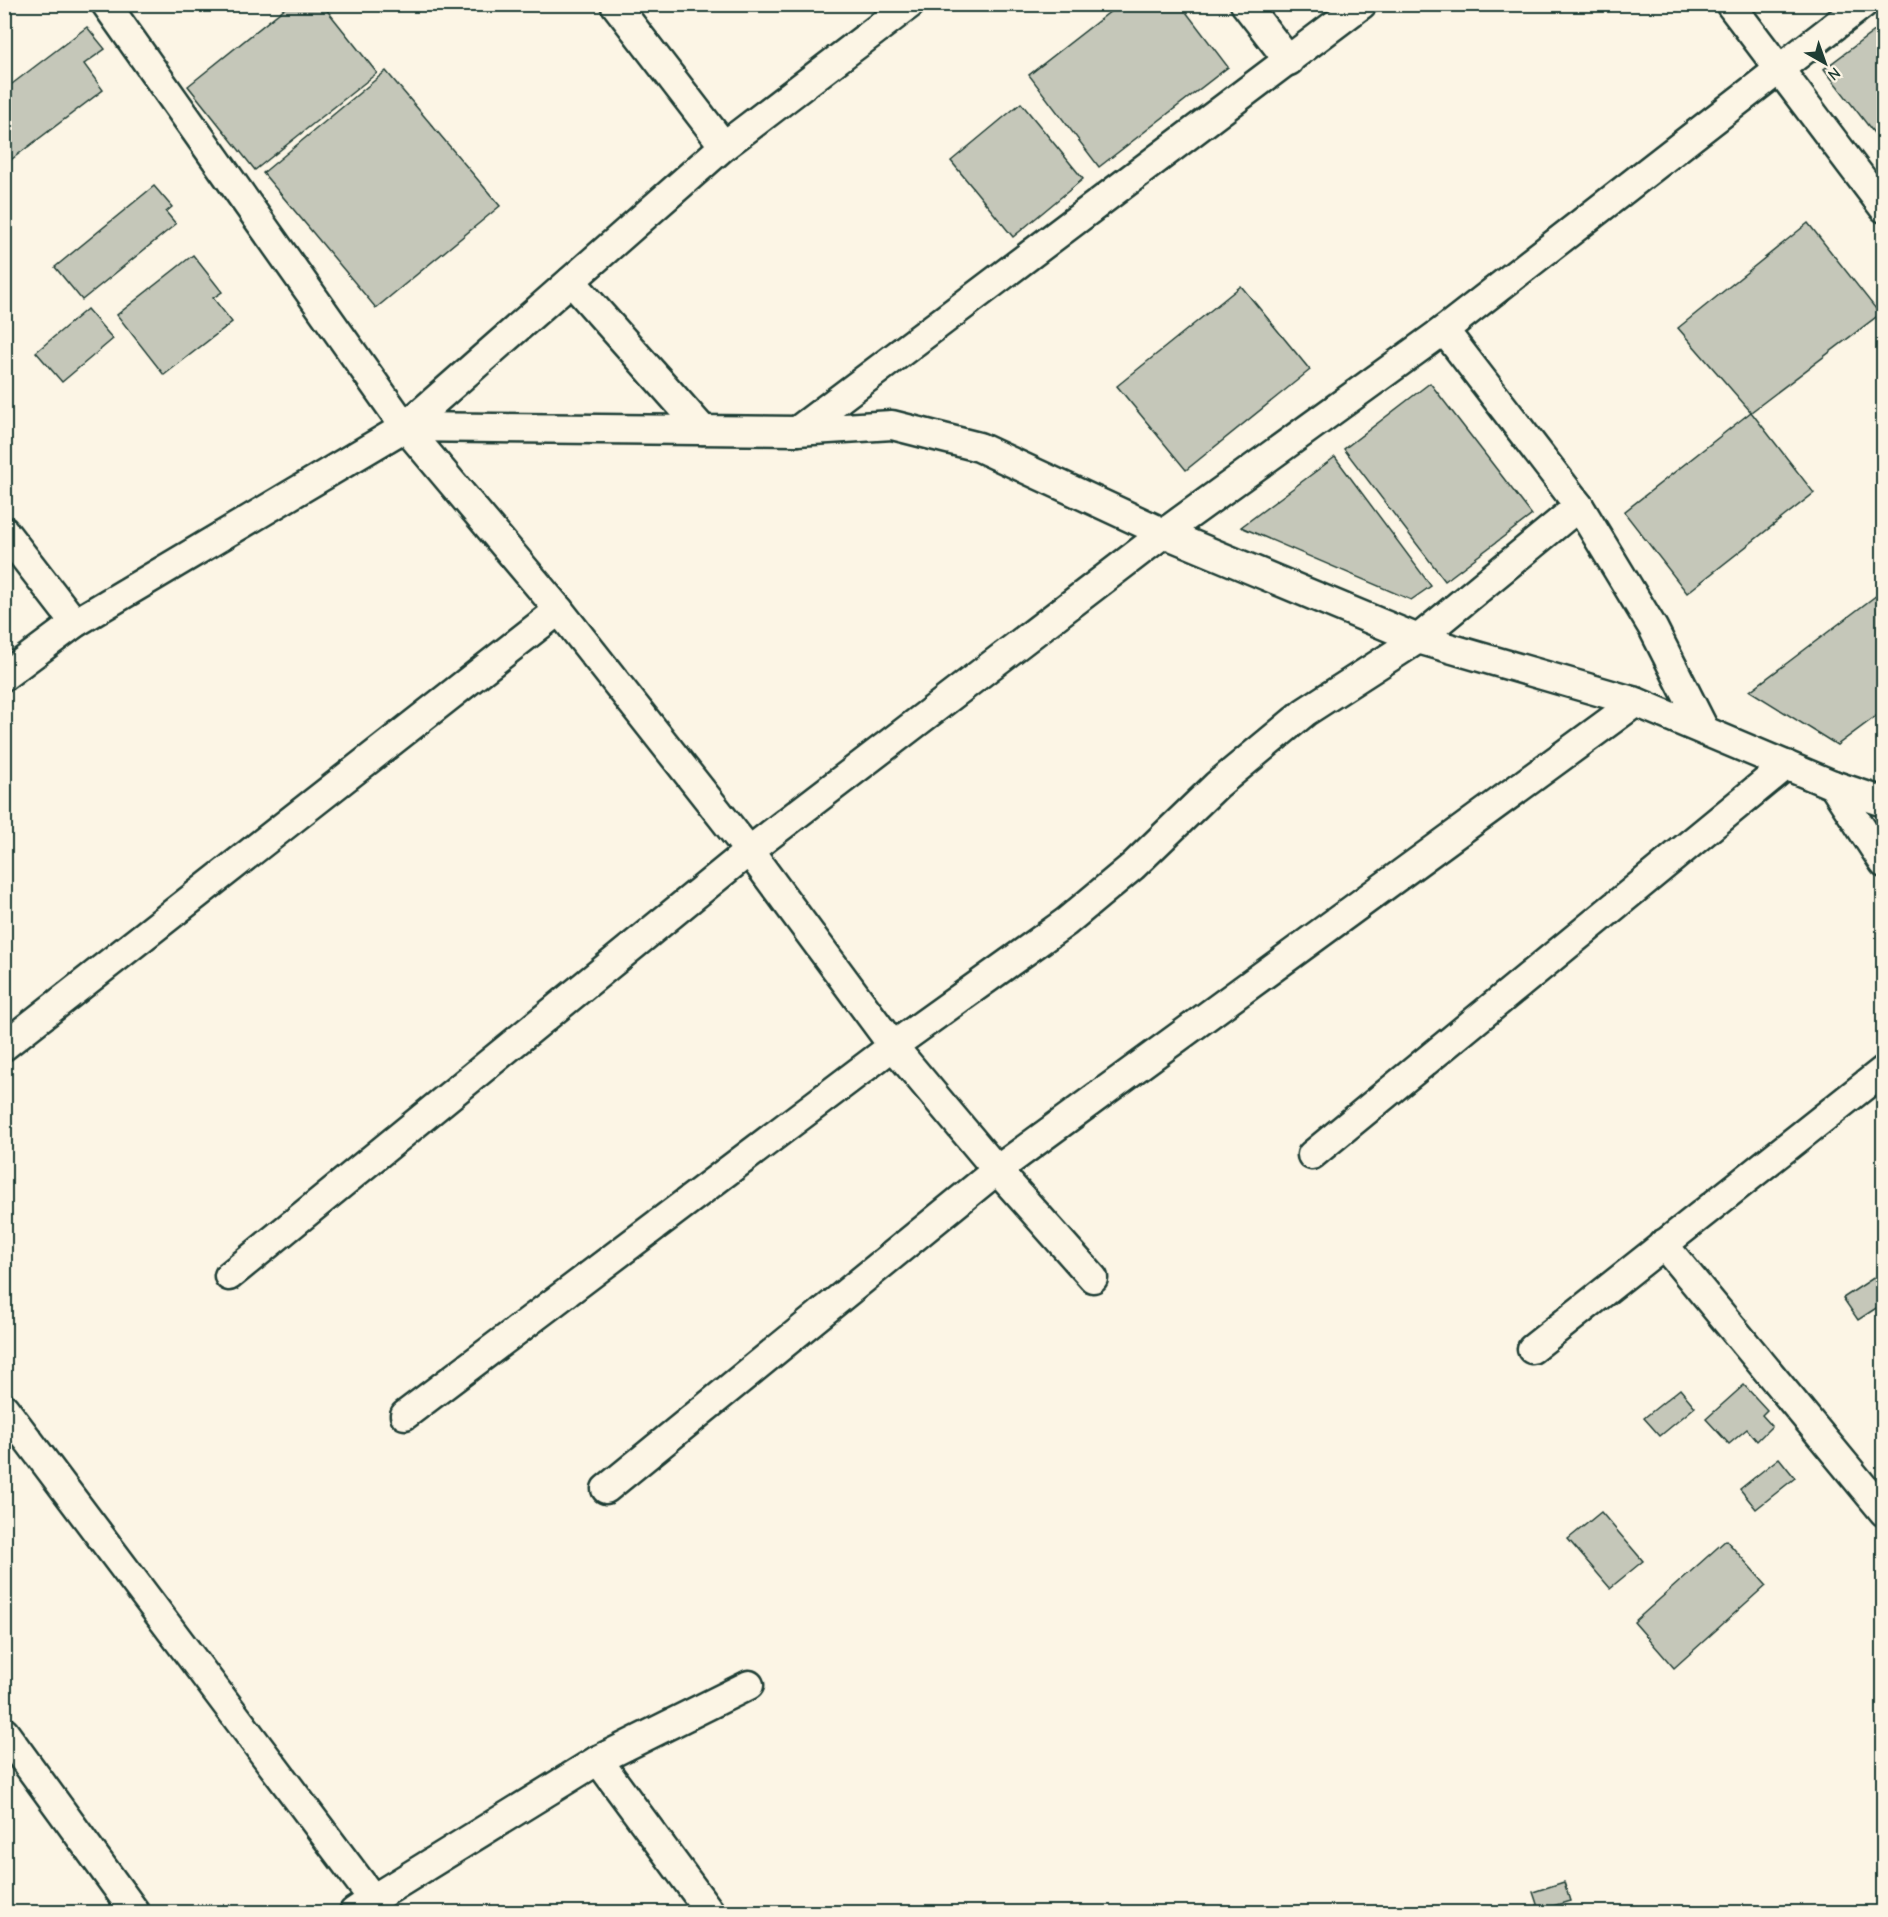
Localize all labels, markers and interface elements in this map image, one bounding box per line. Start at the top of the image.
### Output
north arrow [1795,33,1855,93]
text: N [1824,63,1844,84]

